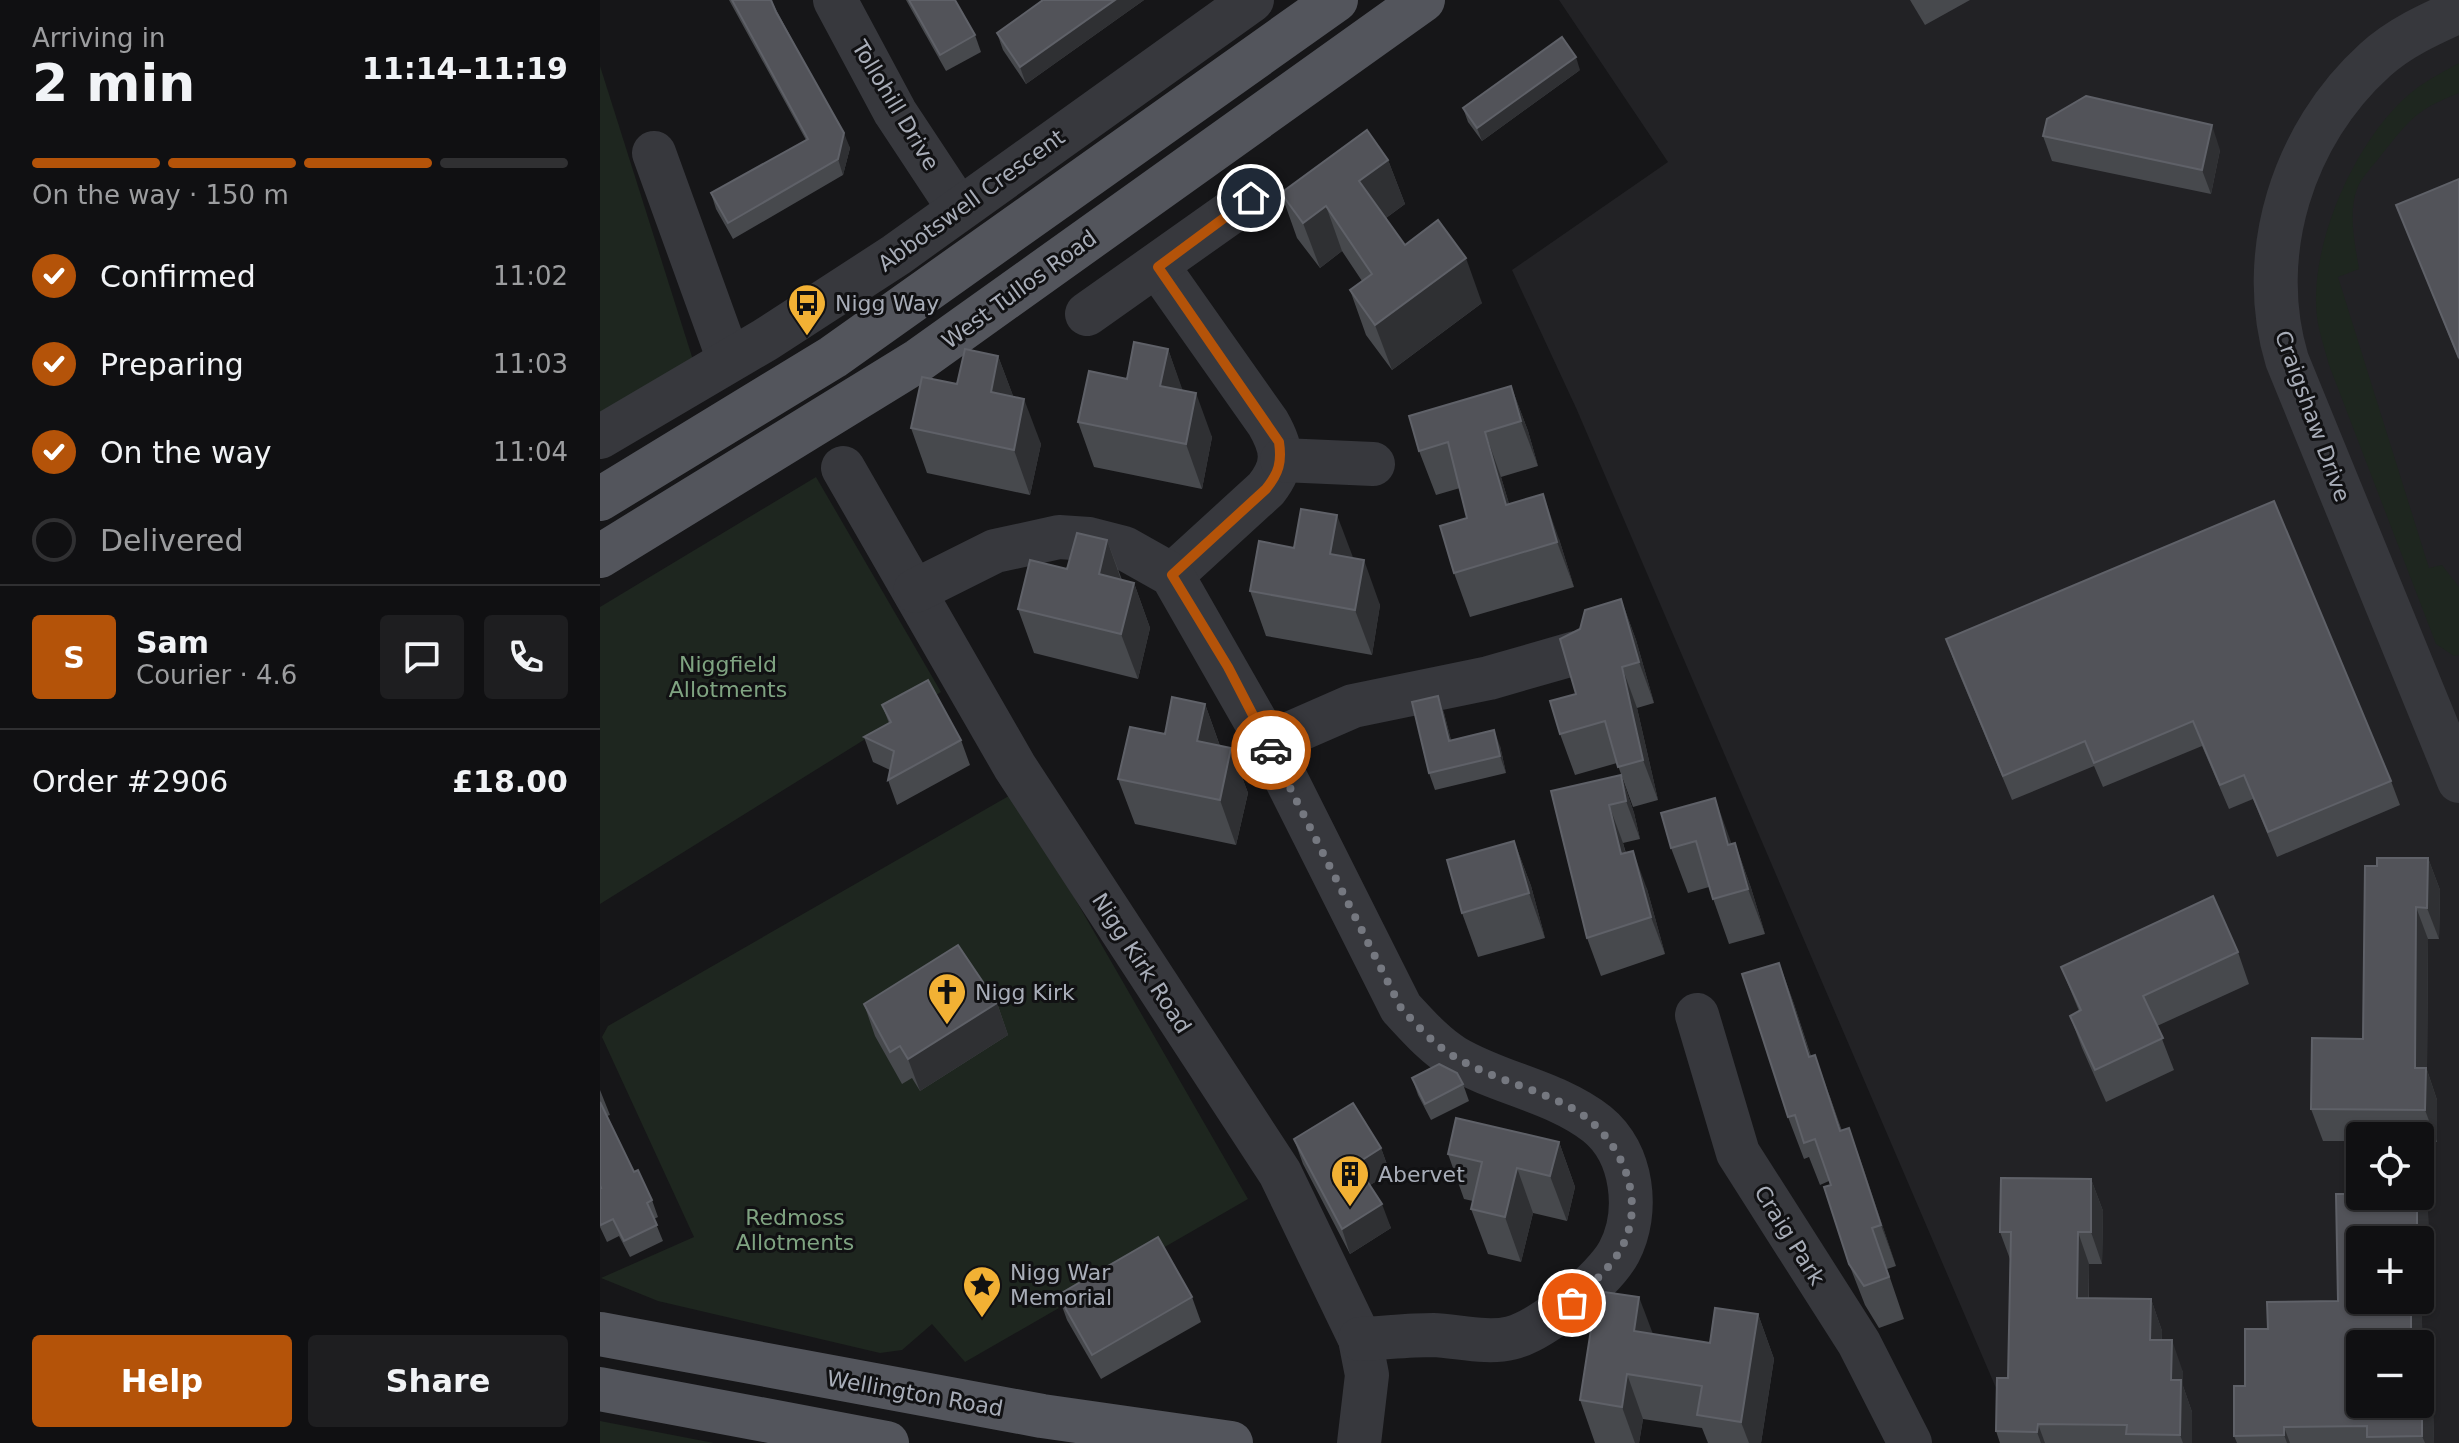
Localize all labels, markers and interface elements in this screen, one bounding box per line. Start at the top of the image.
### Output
text: Arriving in [32,23,166,53]
street label: Tollohill Drive [847,35,944,175]
text: 11:14–11:19 [362,51,568,86]
text: 2 min [32,53,195,113]
street label: Abbotswell Crescent [873,124,1070,276]
pin [1217,164,1285,232]
icon: home [1229,176,1273,220]
text: On the way · 150 m [32,180,289,210]
street label: West Tullos Road [937,225,1101,354]
icon: check [32,254,76,298]
text: Confirmed [100,259,256,294]
text: 11:02 [493,261,568,291]
bus stop icon: Nigg Way [786,282,828,337]
place label: Nigg Way [835,291,939,316]
street label: Craigshaw Drive [2270,327,2355,505]
icon: check [32,342,76,386]
text: Preparing [100,347,244,382]
text: 11:03 [493,349,568,379]
icon: check [32,430,76,474]
text: On the way [100,435,272,470]
text: 11:04 [493,437,568,467]
text: Delivered [100,523,244,558]
button: chat [380,615,464,699]
button: phone [484,615,568,699]
text: Sam [136,625,209,660]
text: S [63,640,85,675]
park label: Niggfield Allotments [669,652,787,702]
text: Courier · 4.6 [136,660,297,690]
courier [1231,710,1311,790]
icon: car [1249,728,1293,772]
text: Order #2906 [32,764,228,799]
text: £18.00 [452,764,568,799]
street label: Nigg Kirk Road [1087,889,1196,1038]
church icon: Nigg Kirk [926,971,968,1026]
place label: Nigg Kirk [975,980,1075,1005]
map controls [2346,1122,2434,1418]
button: locate [2346,1122,2434,1210]
building icon: Abervet [1329,1153,1371,1208]
place label: Abervet [1378,1162,1465,1187]
street label: Craig Park [1749,1181,1830,1290]
park label: Redmoss Allotments [736,1205,854,1255]
button: + [2346,1226,2434,1314]
place label: Nigg War Memorial [1010,1260,1112,1310]
place icon: Nigg War Memorial [961,1264,1003,1319]
pin [1538,1269,1606,1337]
icon: bag [1550,1281,1594,1325]
button: − [2346,1330,2434,1418]
button: Help [32,1335,292,1427]
button: Share [308,1335,568,1427]
street label: Wellington Road [825,1366,1005,1421]

